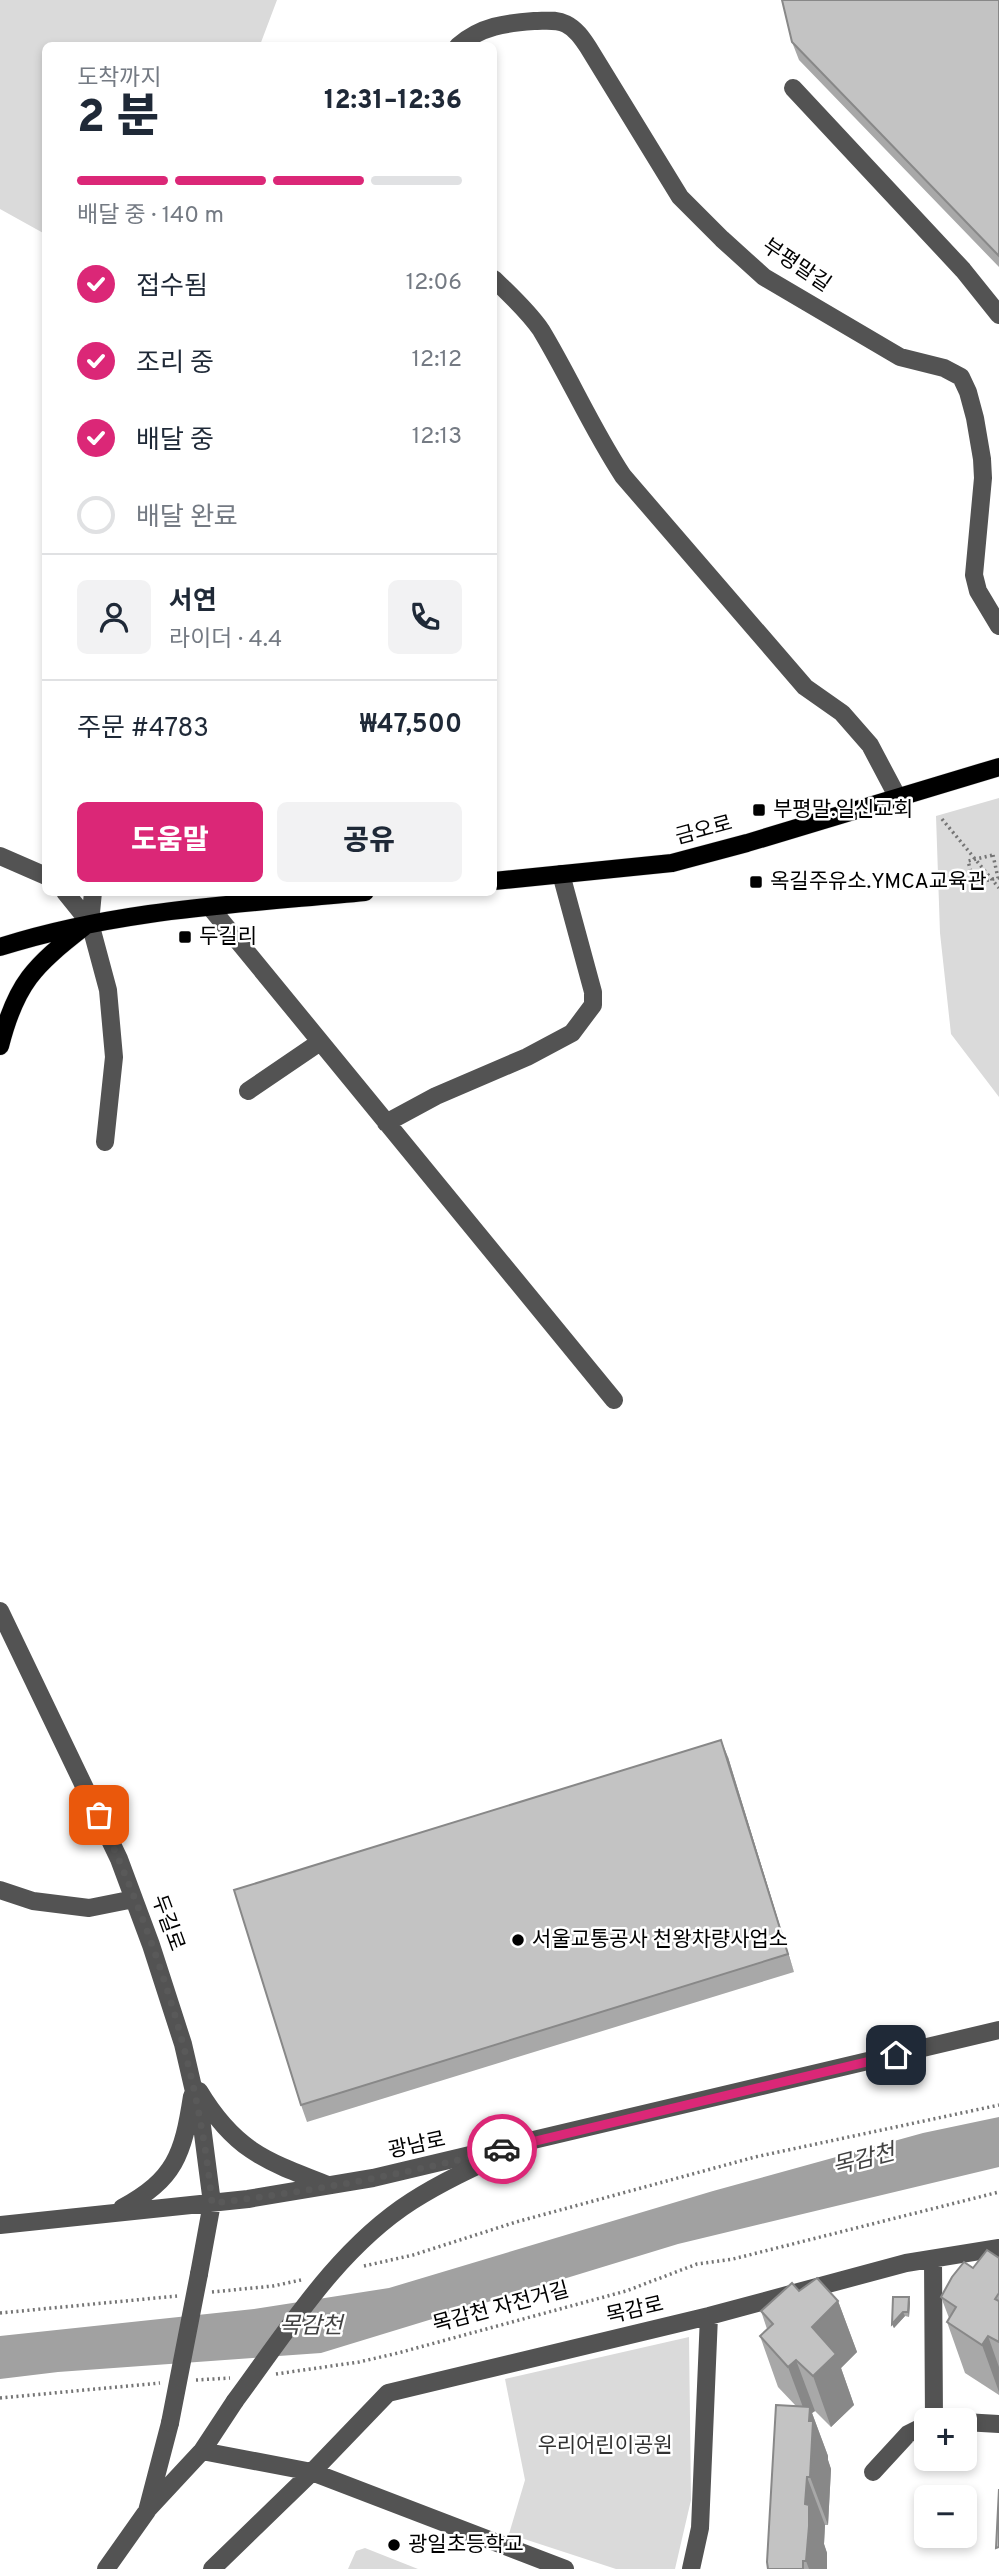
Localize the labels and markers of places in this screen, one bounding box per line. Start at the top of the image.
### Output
place label: 부평말.일신교회 [773,797,913,824]
marker: 부평말.일신교회 [751,802,767,818]
place label: 옥길주유소.YMCA교육관 [770,869,987,896]
marker: 옥길주유소.YMCA교육관 [748,874,764,890]
place label: 두길리 [199,924,257,951]
marker: 두길리 [177,929,193,945]
pin [69,1785,129,1845]
place label: 서울교통공사 천왕차량사업소 [532,1927,788,1954]
marker: 서울교통공사 천왕차량사업소 [510,1932,526,1948]
pin [866,2025,926,2085]
place label: 광일초등학교 [408,2532,524,2559]
marker: 광일초등학교 [386,2537,402,2553]

